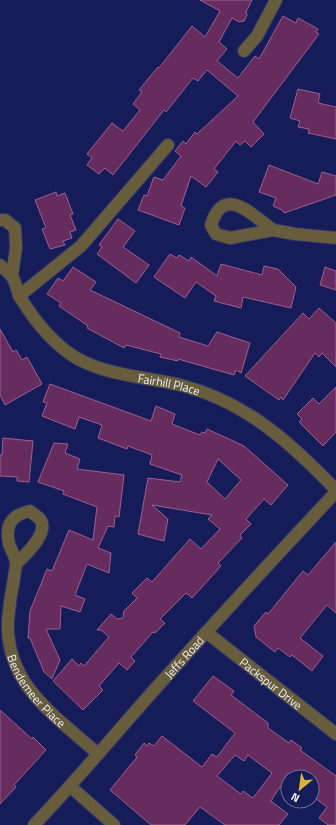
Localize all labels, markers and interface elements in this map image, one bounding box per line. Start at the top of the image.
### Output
street label: Fairhill Place [136,368,203,400]
street label: Jeffs Road [159,631,208,683]
street label: Bendemeer Place [3,652,70,732]
street label: Packspur Drive [236,652,307,714]
north arrow [280,769,320,809]
text: N [288,789,302,807]

